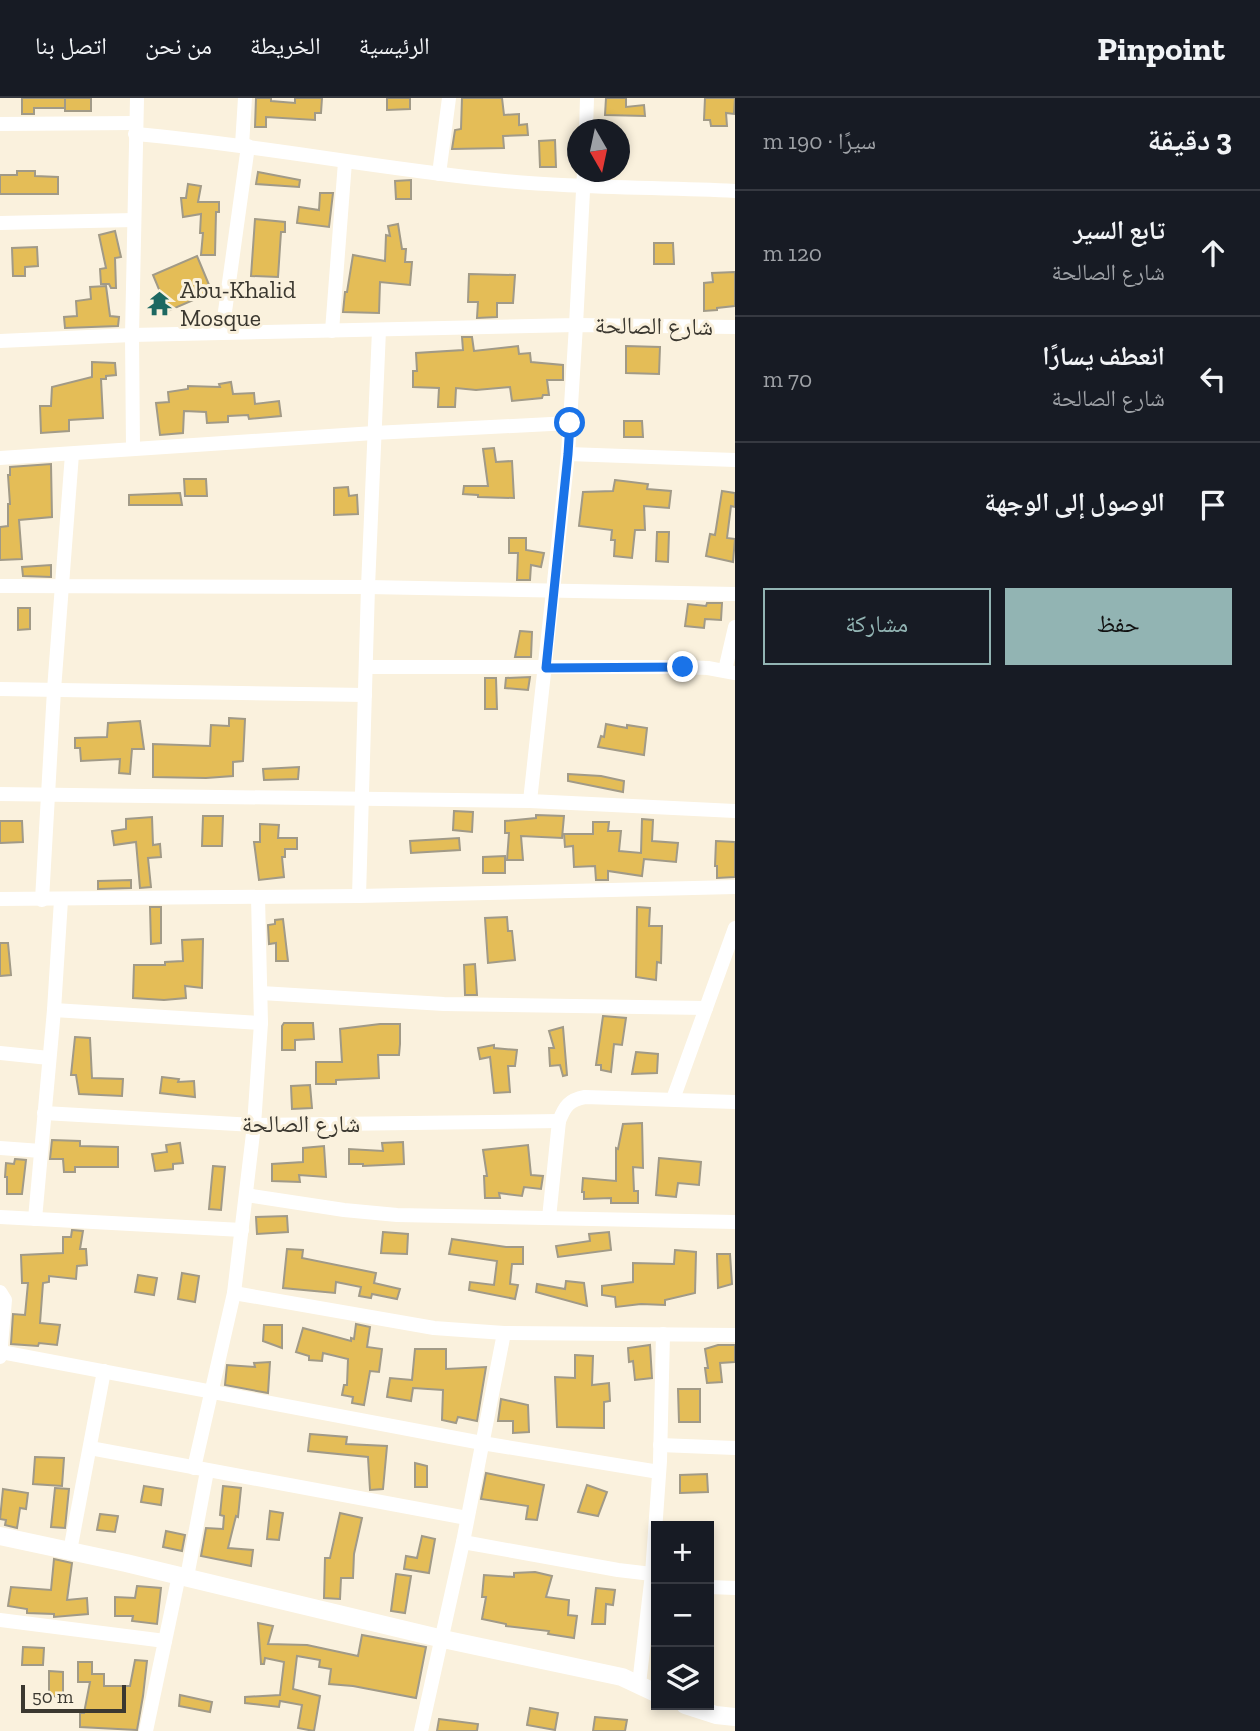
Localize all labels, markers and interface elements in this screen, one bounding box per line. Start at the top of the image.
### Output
text: Pinpoint [1097,29,1225,68]
text: اتصل بنا [35,31,107,60]
text: من نحن [145,31,212,60]
text: الخريطة [250,31,321,60]
text: الرئيسية [359,31,430,60]
north arrow [567,119,630,182]
text: 3 دقيقة [1147,122,1232,158]
text: سيرًا · 190 m [763,127,876,155]
text: تابع السير [1073,214,1165,246]
icon: ahead [1194,234,1232,272]
text: 120 m [763,239,822,267]
text: شارع الصالحة [1051,258,1165,286]
place label: Abu-Khalid Mosque [180,275,296,332]
temple icon: Abu-Khalid Mosque [146,290,174,318]
street label: شارع الصالحة [594,310,714,342]
text: انعطف يسارًا [1042,340,1165,372]
icon: left [1194,360,1232,398]
text: 70 m [763,365,812,393]
text: شارع الصالحة [1051,384,1165,412]
route start [554,407,585,438]
text: الوصول إلى الوجهة [984,486,1165,518]
icon: arrive [1194,486,1232,524]
button: مشاركة [763,588,991,665]
button: حفظ [1005,588,1232,665]
route end [667,651,698,682]
street label: شارع الصالحة [242,1109,360,1139]
map controls [651,1521,714,1710]
button: + [651,1521,714,1584]
button: − [651,1584,714,1647]
button: layers [651,1647,714,1710]
scale bar [21,1682,126,1714]
text: 50 m [32,1685,73,1708]

